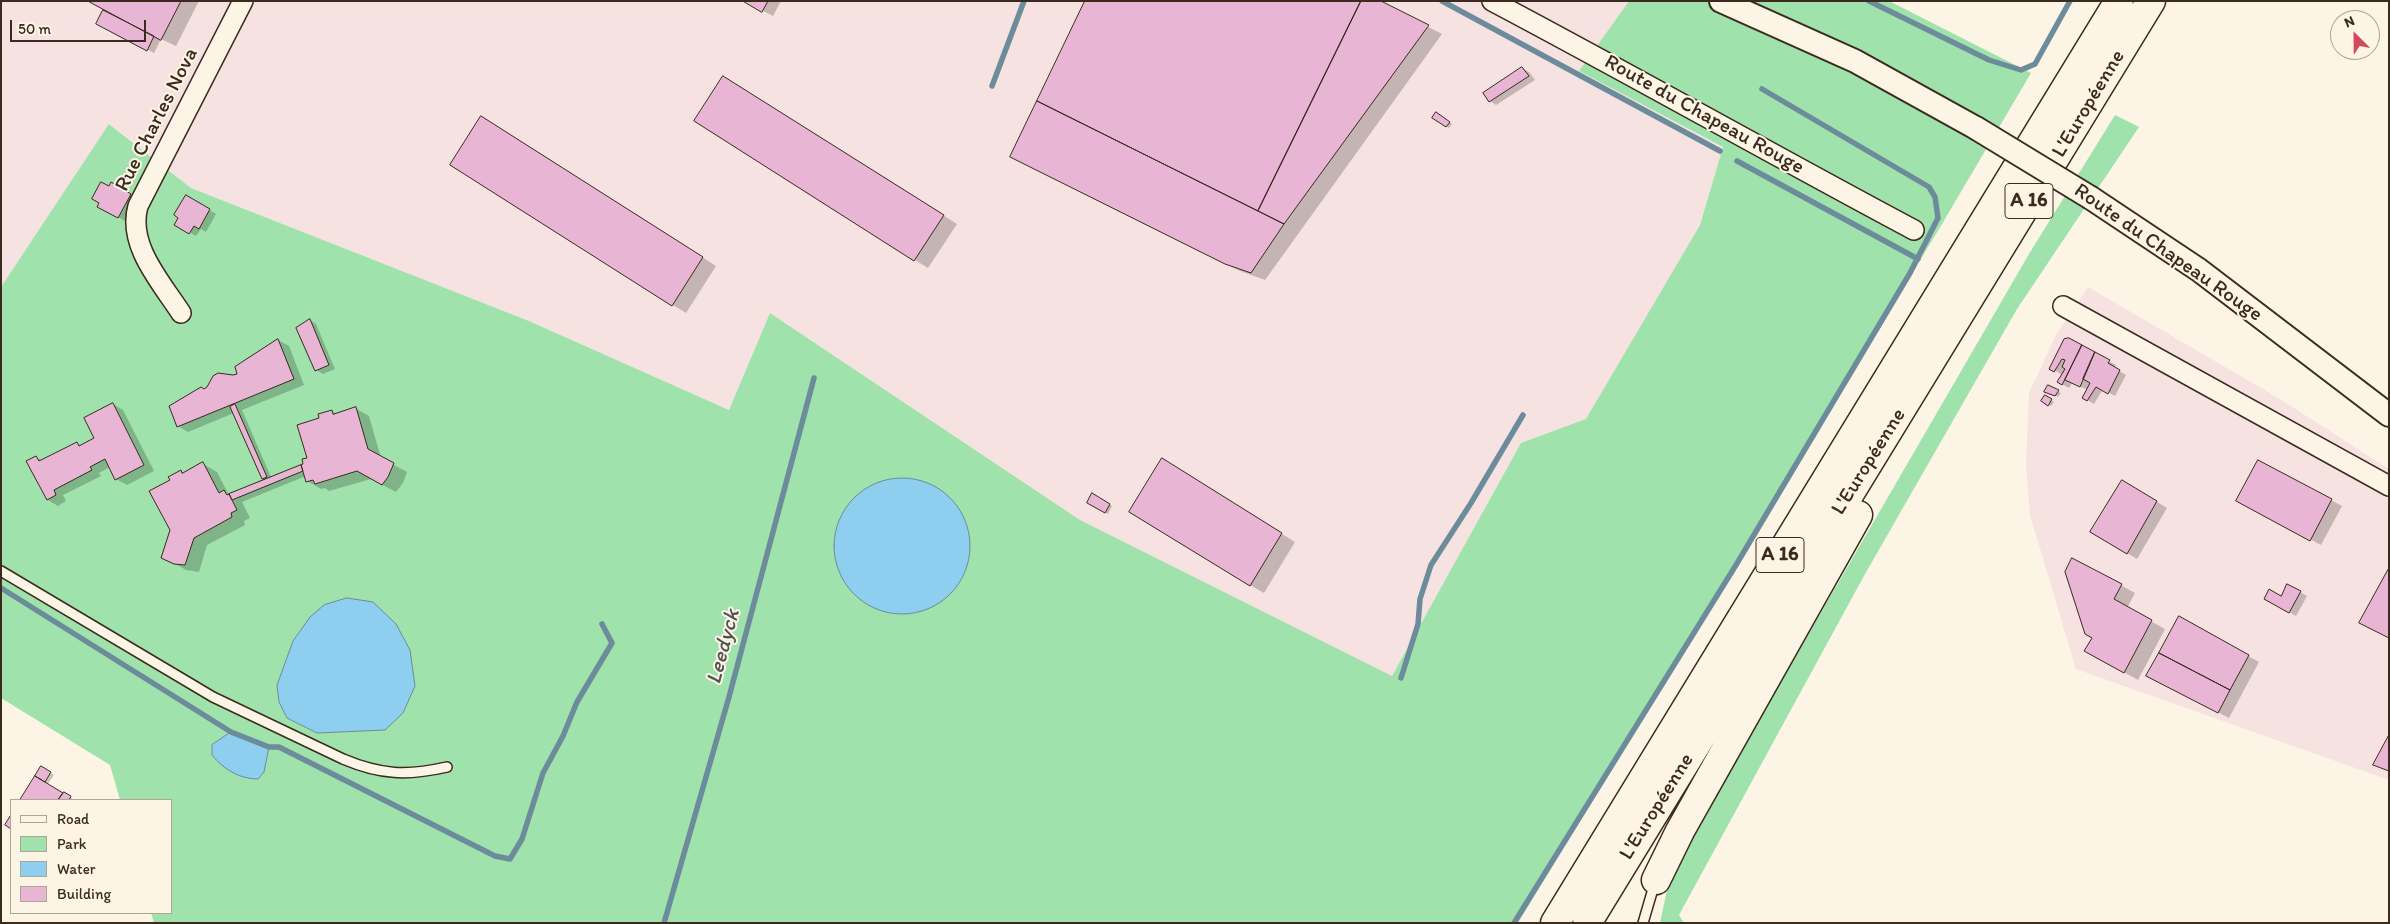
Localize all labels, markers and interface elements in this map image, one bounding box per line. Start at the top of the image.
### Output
scale bar [12,10,149,42]
north arrow [2330,10,2380,60]
text: N [2342,12,2357,31]
text: 50 m [18,20,51,38]
street label: Rue Charles Nova [110,44,204,196]
street label: L'Européenne [2047,46,2131,162]
street label: Route du Chapeau Rouge [1600,50,1808,180]
street label: Route du Chapeau Rouge [2069,178,2267,328]
road number: A 16 [2005,184,2053,218]
street label: L'Européenne [1826,404,1912,520]
road number: A 16 [1756,538,1804,572]
water label: Leedyck [701,607,747,687]
street label: L'Européenne [1614,749,1700,865]
legend [10,799,172,914]
text: Road [57,810,89,828]
text: Park [57,835,87,853]
text: Water [57,860,95,878]
text: Building [57,885,111,903]

